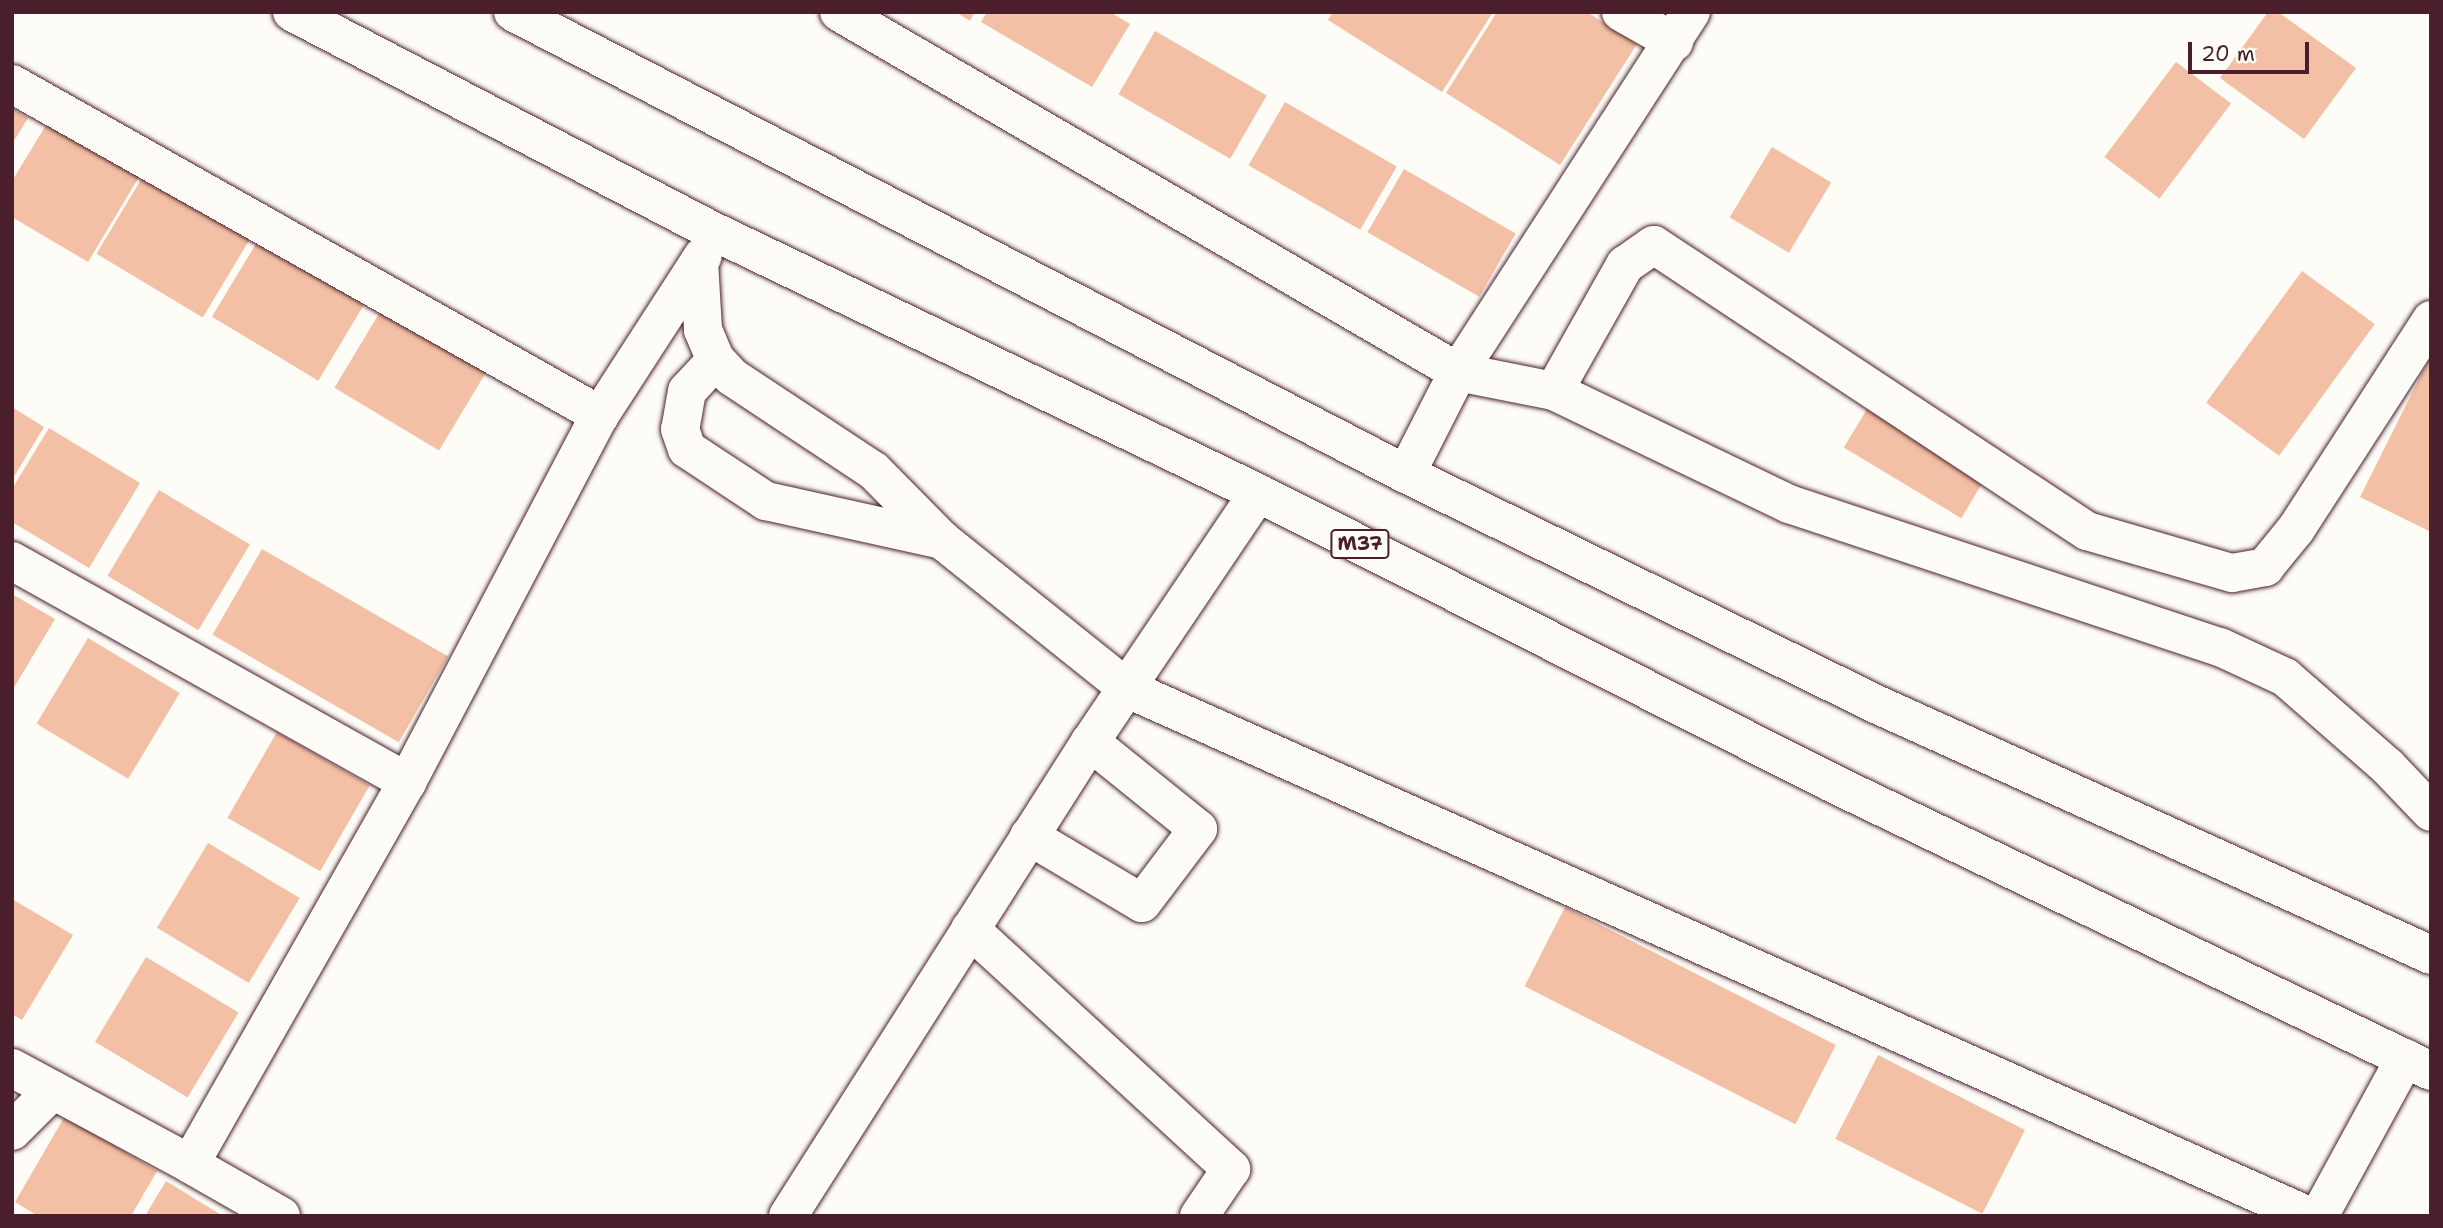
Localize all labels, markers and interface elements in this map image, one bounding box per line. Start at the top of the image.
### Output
scale bar [2191,28,2312,72]
text: 20 m [2201,40,2255,68]
road number: M37 [1330,528,1390,559]

